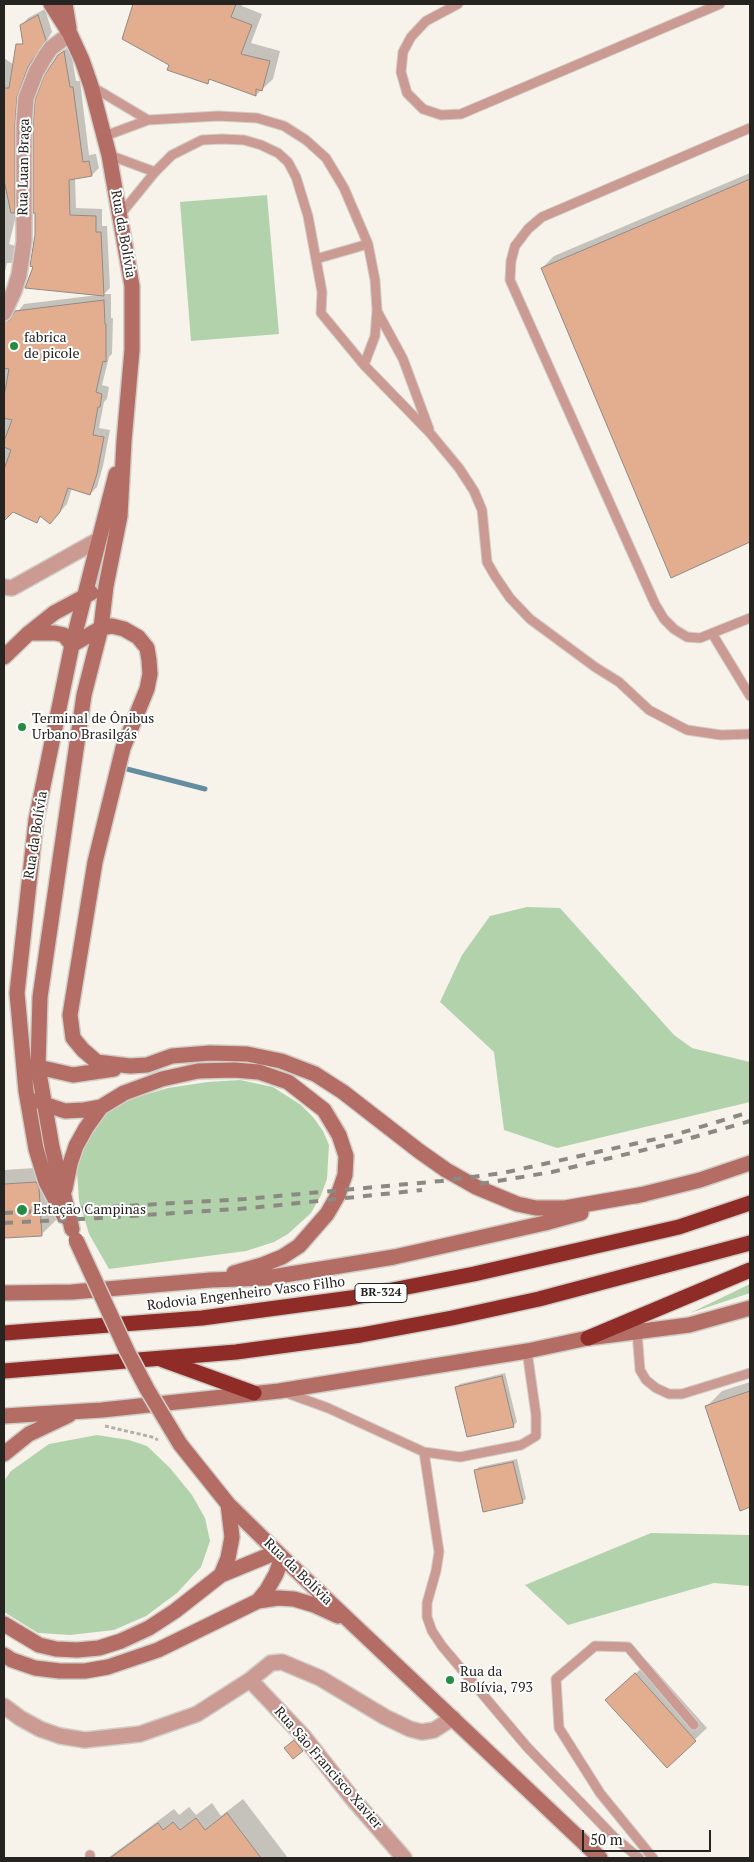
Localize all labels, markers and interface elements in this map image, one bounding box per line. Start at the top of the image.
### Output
street label: Rua Luan Braga [15,118,33,216]
street label: Rua da Bolívia [107,189,139,279]
place label: fabrica de picole [24,330,80,362]
marker: fabrica de picole [8,340,20,352]
place label: Terminal de Ônibus Urbano Brasilgás [32,711,154,744]
marker: Terminal de Ônibus Urbano Brasilgás [16,721,28,733]
street label: Rua da Bolívia [21,790,51,880]
place label: Estação Campinas [33,1202,146,1218]
marker: Estação Campinas [15,1203,29,1217]
street label: Rodovia Engenheiro Vasco Filho [146,1273,346,1315]
road number: BR-324 [355,1284,407,1302]
street label: Rua da Bolívia [260,1535,336,1609]
place label: Rua da Bolívia, 793 [460,1664,533,1696]
marker: Rua da Bolívia, 793 [444,1674,456,1686]
street label: Rua São Francisco Xavier [271,1704,385,1832]
scale bar [584,1820,713,1852]
text: 50 m [590,1829,623,1849]

